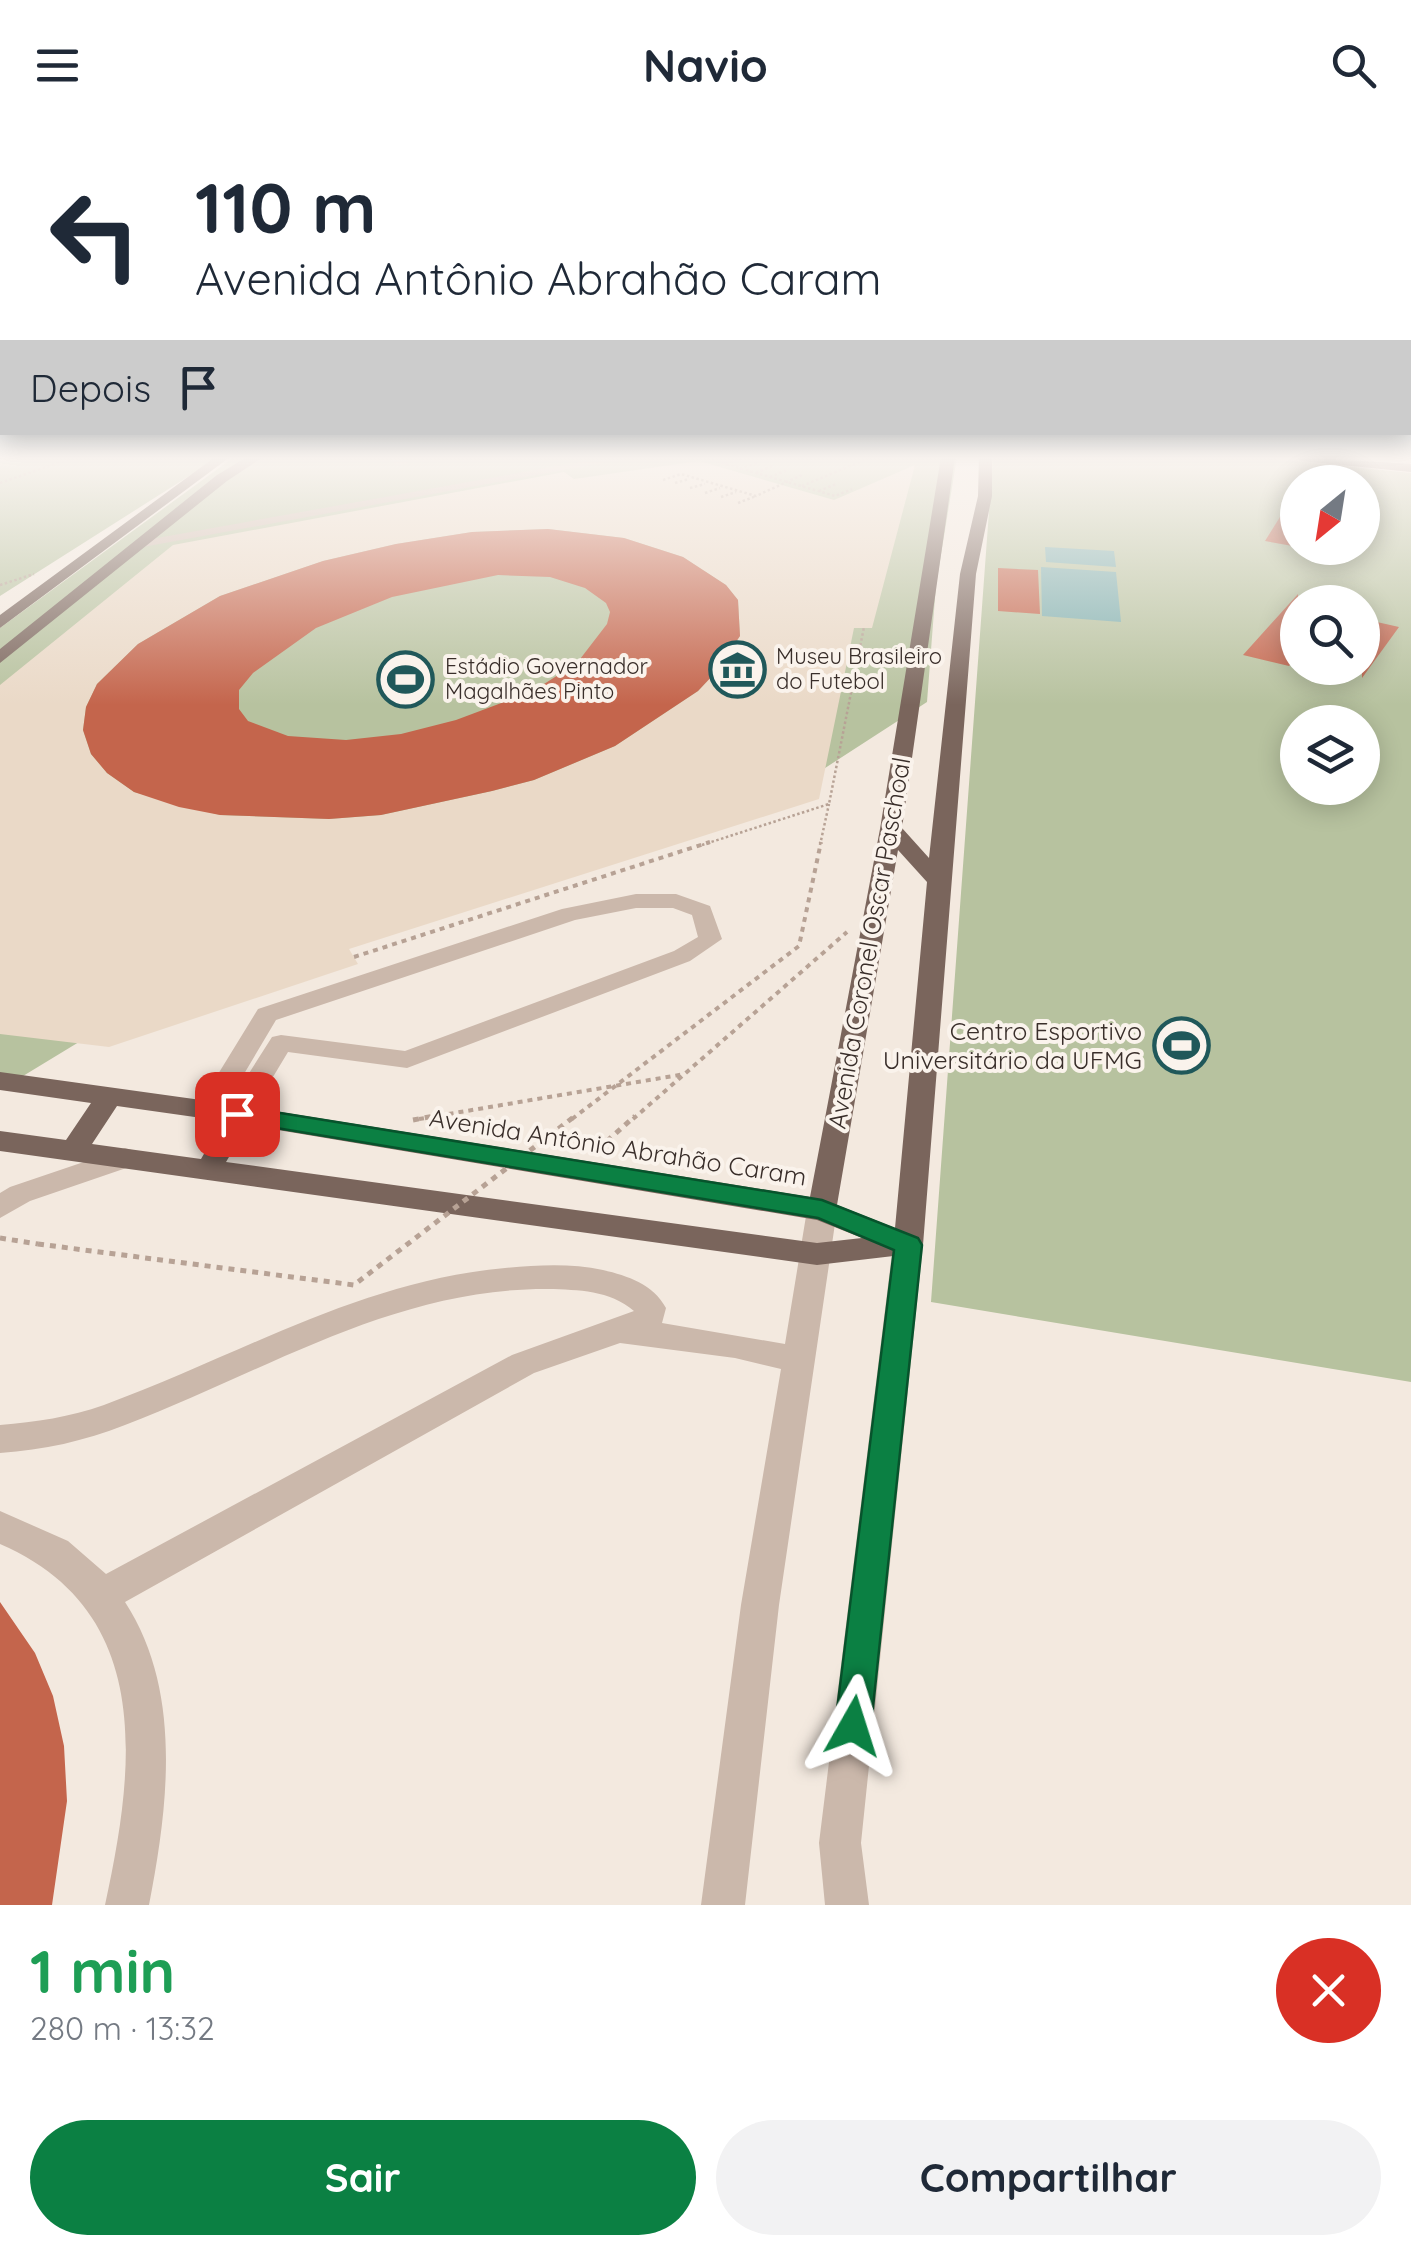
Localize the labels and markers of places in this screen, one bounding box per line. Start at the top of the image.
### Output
museum icon: Museu Brasileiro do Futebol [707,639,767,699]
place label: Museu Brasileiro do Futebol [776,642,942,695]
sports icon: Estádio Governador Magalhães Pinto [376,649,436,709]
place label: Estádio Governador Magalhães Pinto [445,652,649,705]
place label: Centro Esportivo Universitário da UFMG [883,1015,1142,1075]
sports icon: Centro Esportivo Universitário da UFMG [1151,1015,1211,1075]
pin [195,1072,280,1157]

